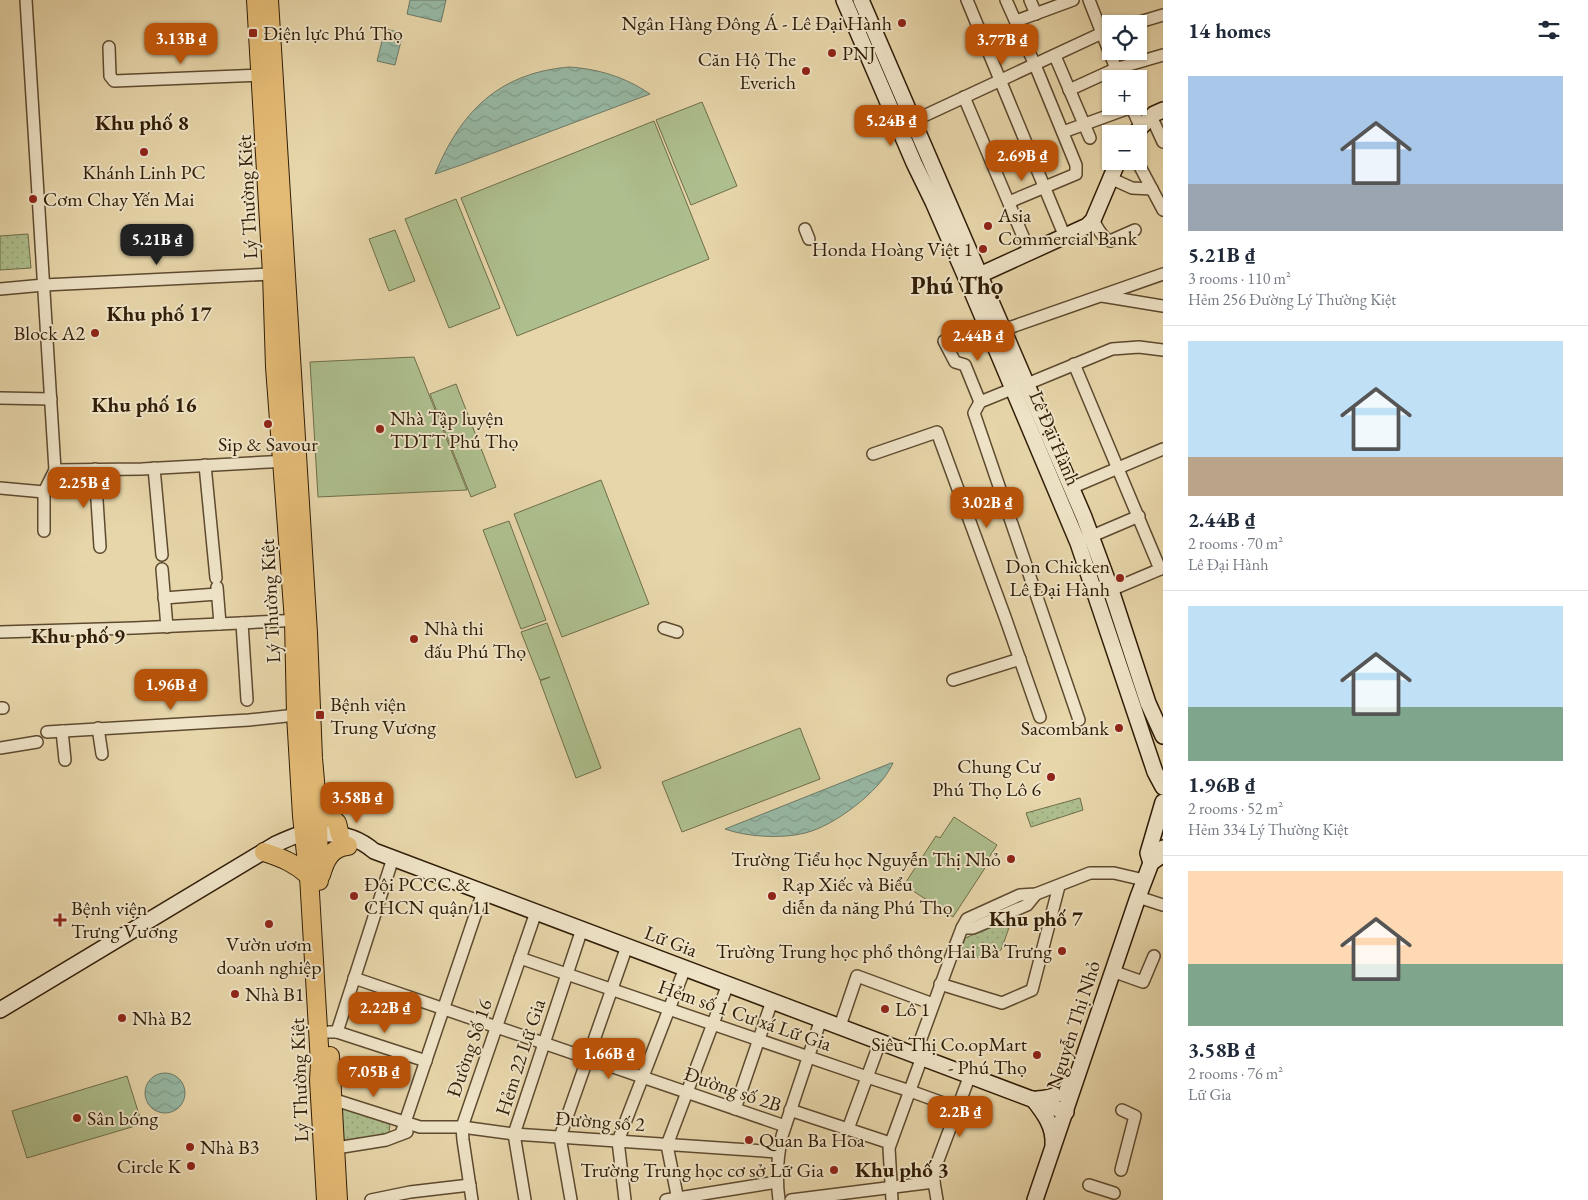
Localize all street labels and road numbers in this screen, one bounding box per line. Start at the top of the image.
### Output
street label: Lý Thường Kiệt [231,134,263,260]
street label: Lê Đại Hành [1023,387,1087,489]
street label: Lý Thường Kiệt [254,538,286,664]
street label: Lữ Gia [641,919,701,963]
street label: Nguyễn Thị Nhỏ [1040,957,1106,1093]
street label: Hẻm số 1 Cư xá Lữ Gia [655,973,835,1057]
street label: Đường Số 16 [440,995,498,1100]
street label: Hẻm 22 Lữ Gia [489,995,551,1119]
street label: Lý Thường Kiệt [284,1017,314,1143]
street label: Đường số 2B [681,1060,785,1118]
street label: Đường số 2 [554,1105,646,1137]

